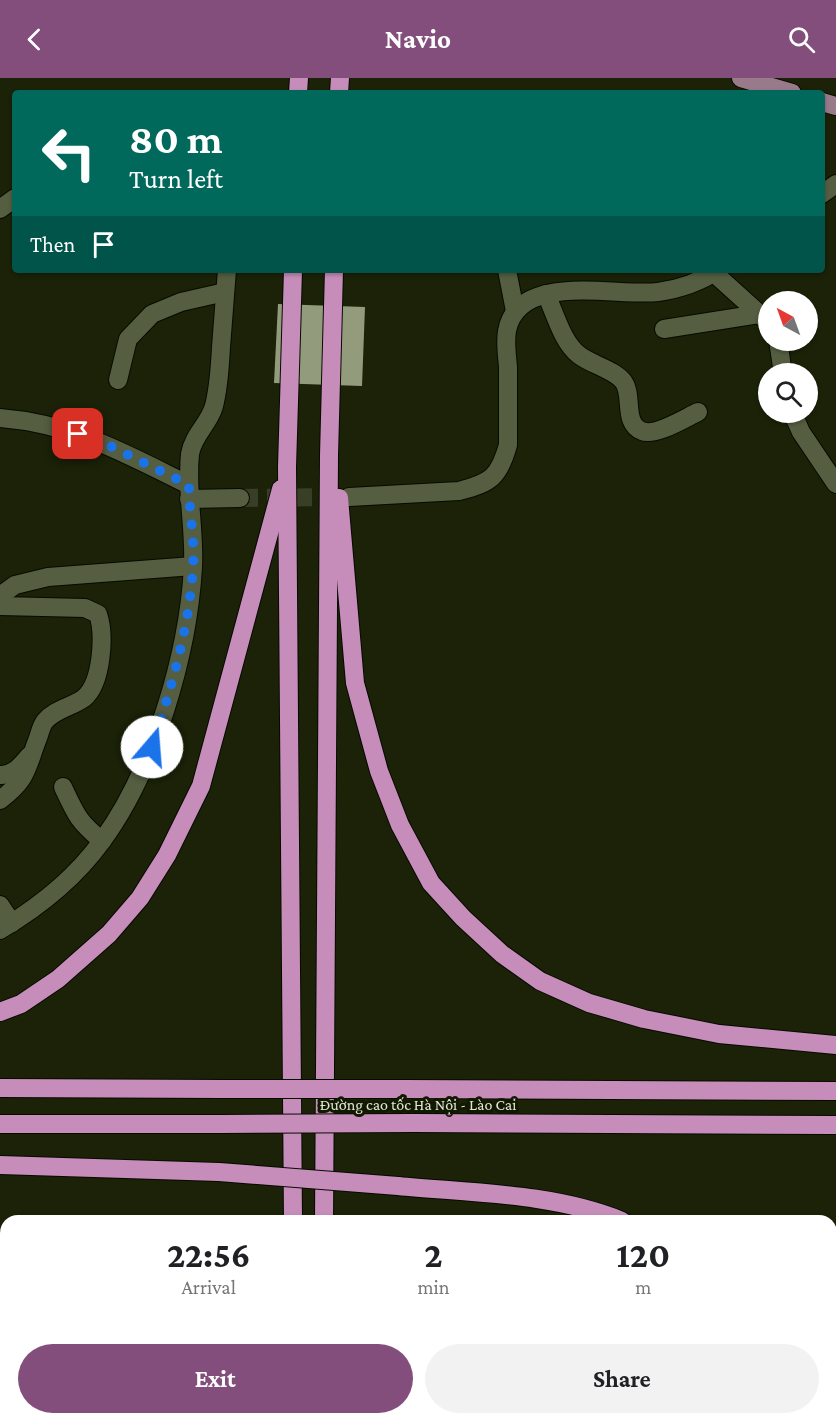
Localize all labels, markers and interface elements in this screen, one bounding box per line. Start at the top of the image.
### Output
icon: back [18,23,51,56]
icon: search [785,23,818,56]
text: Navio [385,24,451,54]
icon: left [30,114,108,192]
text: 80 m [129,115,223,162]
text: Turn left [129,164,223,194]
icon: arrive [87,228,120,261]
text: Then [30,232,75,257]
north arrow [758,291,818,351]
map controls [758,291,818,423]
button: search [758,363,818,423]
pin [52,408,103,459]
icon: arrive [61,417,94,450]
position arrow [120,715,184,779]
street label: Đường cao tốc Hà Nội - Lào Cai [320,1096,516,1114]
text: 22:56 [167,1235,250,1275]
text: 2 [424,1235,443,1275]
text: 120 [616,1235,670,1275]
text: Arrival [181,1276,236,1298]
text: min [417,1276,449,1298]
text: m [635,1276,651,1298]
button: Exit [18,1344,413,1413]
button: Share [425,1344,819,1413]

